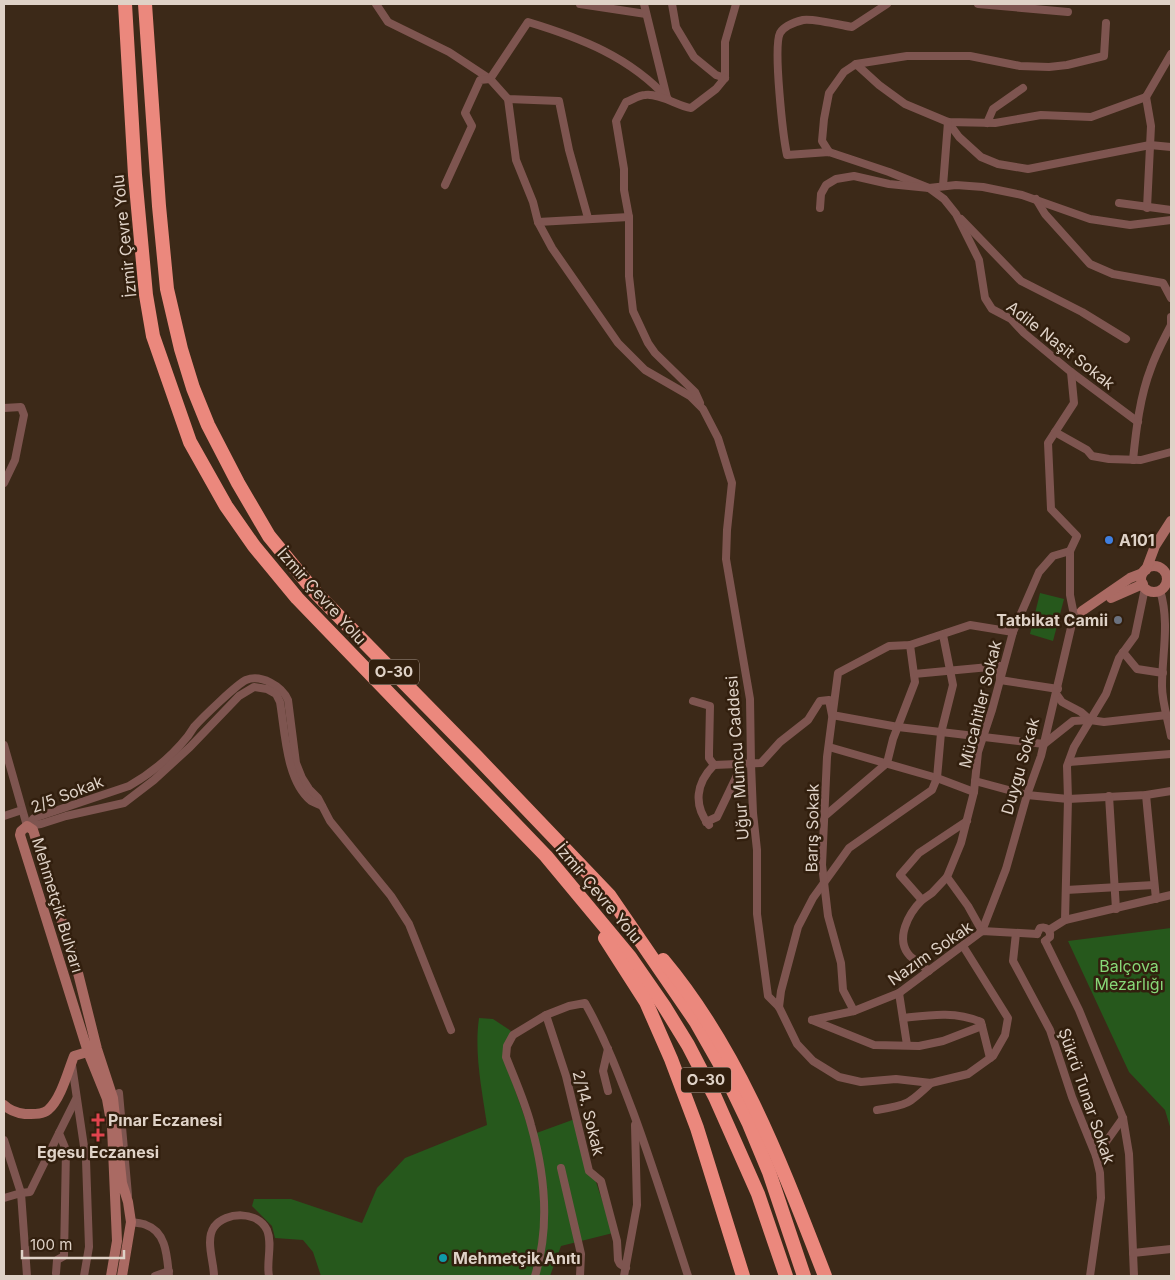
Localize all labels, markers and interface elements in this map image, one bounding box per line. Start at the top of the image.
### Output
street label: İzmir Çevre Yolu [108,174,140,298]
street label: Adile Naşit Sokak [1003,297,1119,394]
place label: A101 [1119,530,1155,550]
marker: A101 [1103,534,1115,546]
street label: İzmir Çevre Yolu [273,543,371,649]
place label: Tatbikat Camii [996,610,1108,630]
marker: Tatbikat Camii [1112,614,1124,626]
street label: Mücahitler Sokak [954,638,1006,770]
road number: O-30 [369,660,419,684]
street label: Uğur Mumcu Caddesi [721,675,753,841]
street label: Duygu Sokak [997,715,1043,817]
street label: 2/5 Sokak [28,771,106,817]
street label: Barış Sokak [801,783,823,873]
street label: Mehmetçik Bulvarı [28,835,88,975]
street label: İzmir Çevre Yolu [552,839,646,947]
street label: Nazım Sokak [884,916,976,989]
park label: Balçova Mezarlığı [1094,956,1164,994]
street label: Şükrü Tunar Sokak [1054,1025,1120,1167]
street label: 2/14. Sokak [569,1068,609,1158]
road number: O-30 [681,1068,731,1092]
place label: Pınar Eczanesi [108,1110,222,1130]
marker: Pınar Eczanesi [92,1114,104,1126]
marker: Egesu Eczanesi [92,1129,104,1141]
place label: Egesu Eczanesi [37,1142,159,1162]
scale bar [22,1228,125,1260]
text: 100 m [30,1235,72,1254]
place label: Mehmetçik Anıtı [453,1248,581,1268]
marker: Mehmetçik Anıtı [437,1252,449,1264]

